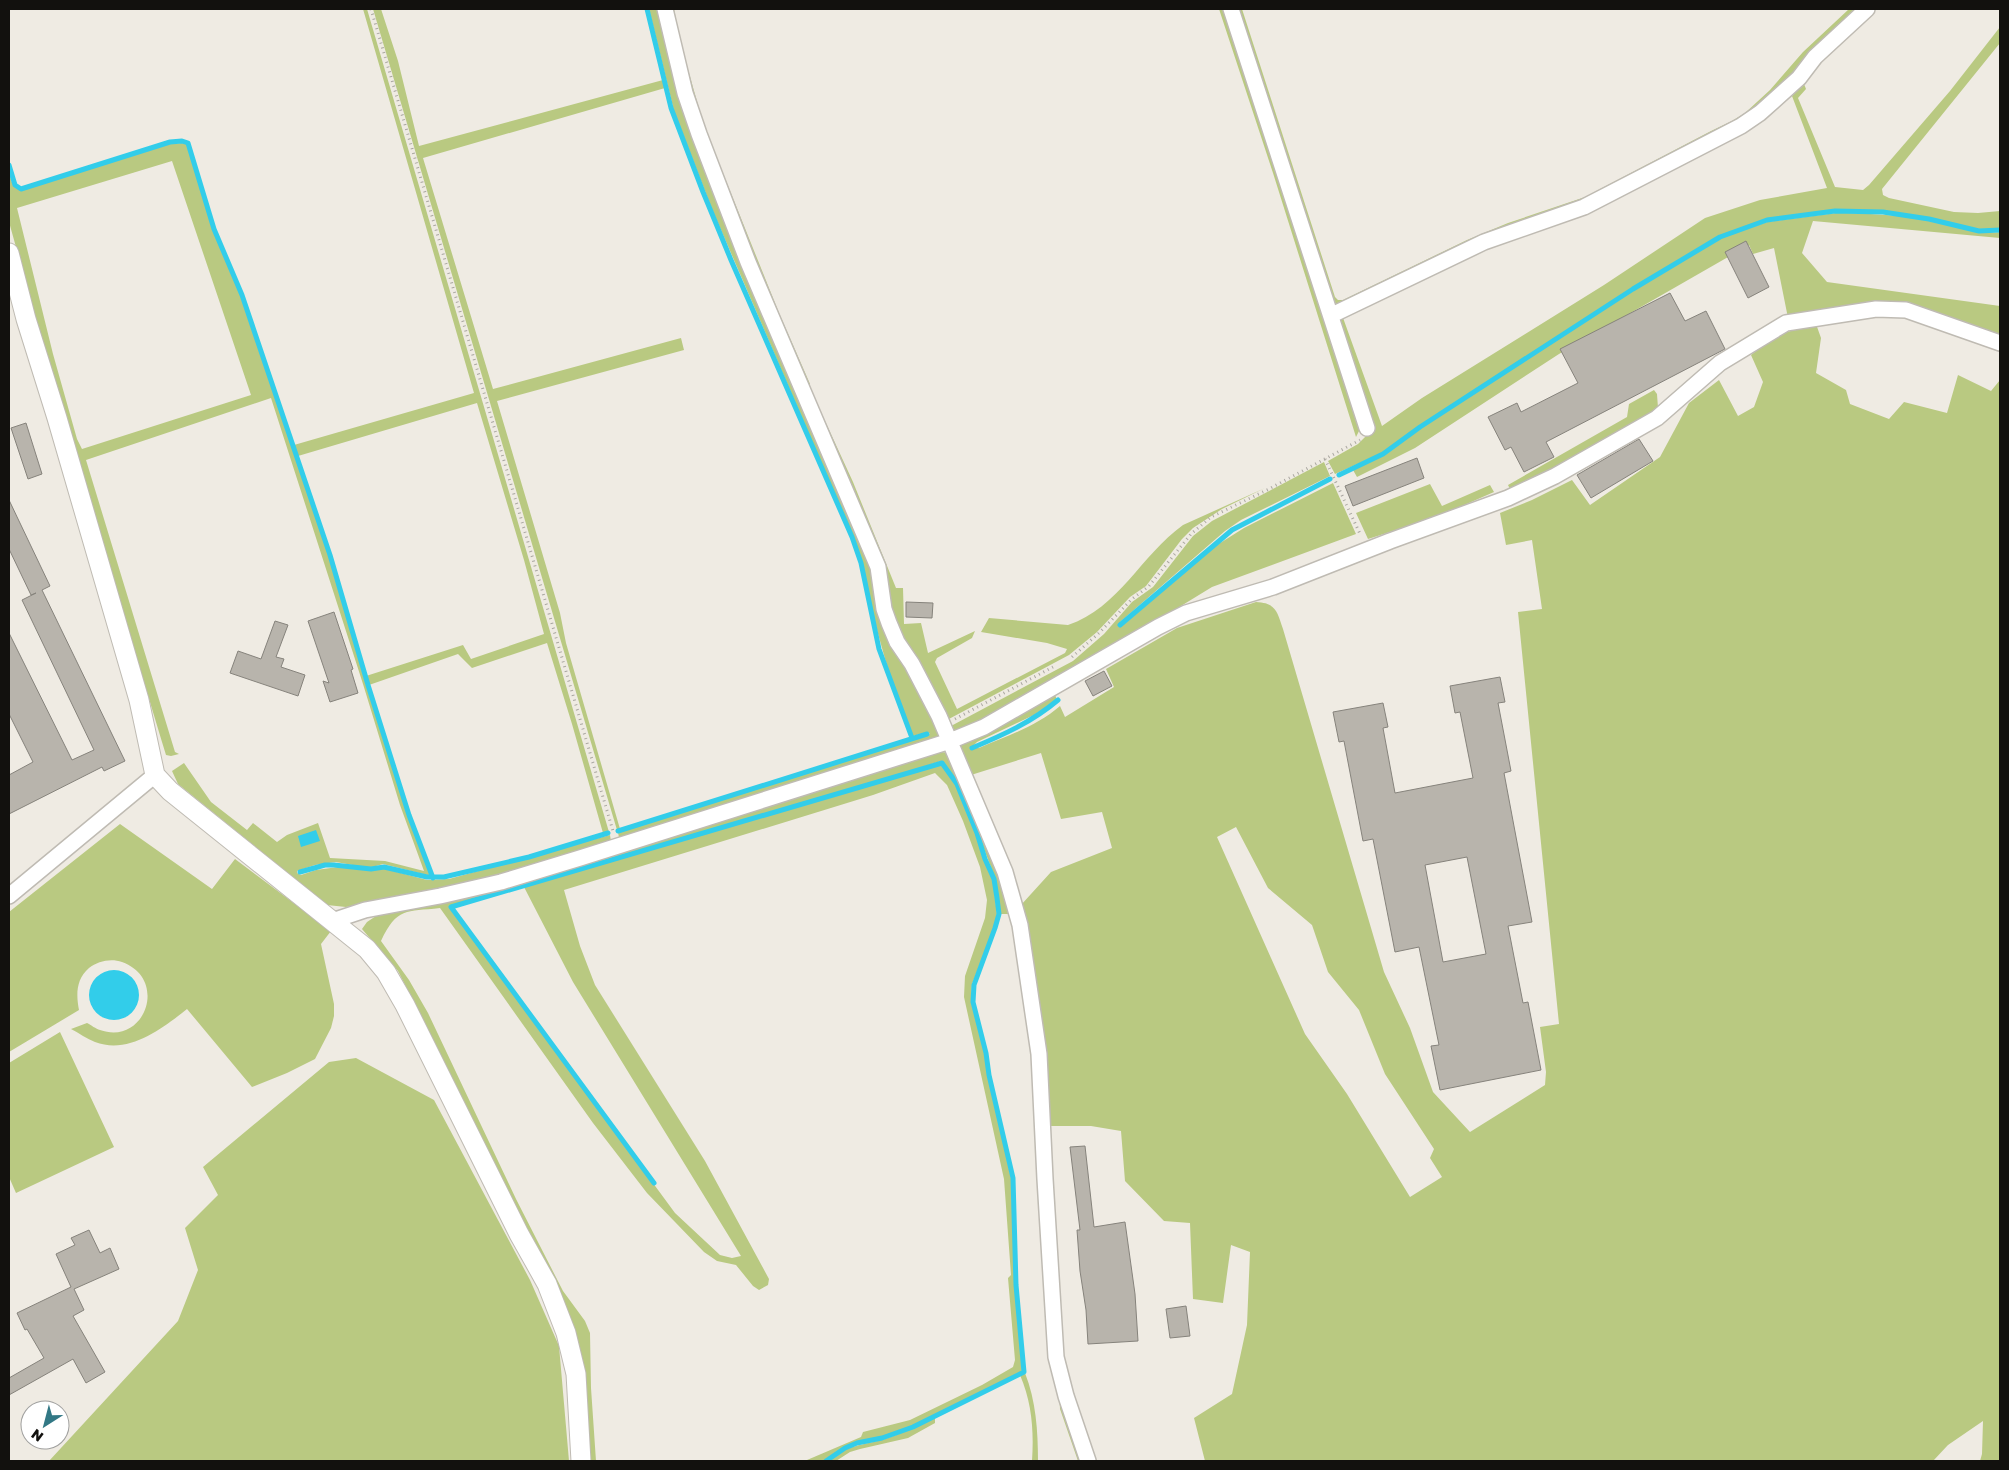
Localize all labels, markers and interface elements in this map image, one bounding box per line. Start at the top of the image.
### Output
north arrow [20,1400,70,1450]
text: N [28,1426,46,1446]

